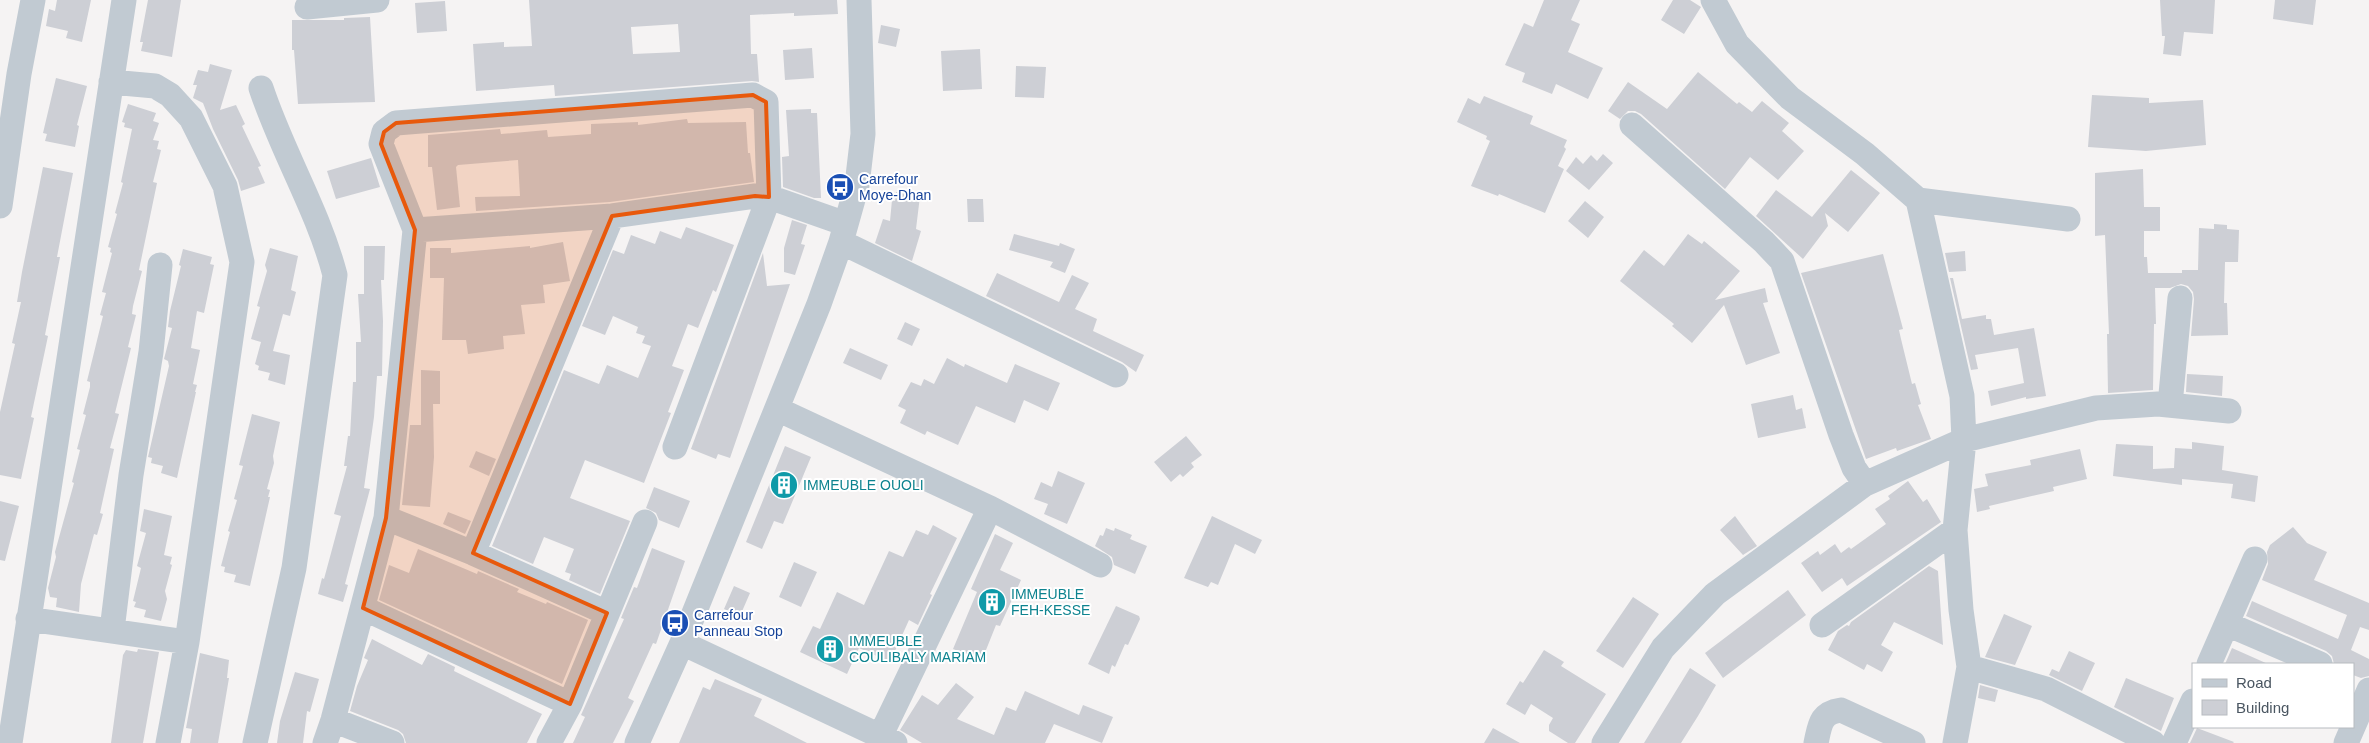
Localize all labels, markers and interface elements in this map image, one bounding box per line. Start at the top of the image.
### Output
place label: Carrefour Moye-Dhan [859,171,931,203]
bus stop icon: Carrefour Moye-Dhan [825,172,855,202]
building icon: IMMEUBLE OUOLI [769,470,799,500]
place label: IMMEUBLE OUOLI [803,477,924,493]
place label: IMMEUBLE FEH-KESSE [1011,586,1090,618]
building icon: IMMEUBLE FEH-KESSE [977,587,1007,617]
place label: Carrefour Panneau Stop [694,607,783,639]
bus stop icon: Carrefour Panneau Stop [660,608,690,638]
place label: IMMEUBLE COULIBALY MARIAM [849,633,986,665]
building icon: IMMEUBLE COULIBALY MARIAM [815,634,845,664]
legend [2192,663,2354,728]
text: Road [2236,674,2272,691]
text: Building [2236,699,2289,716]

